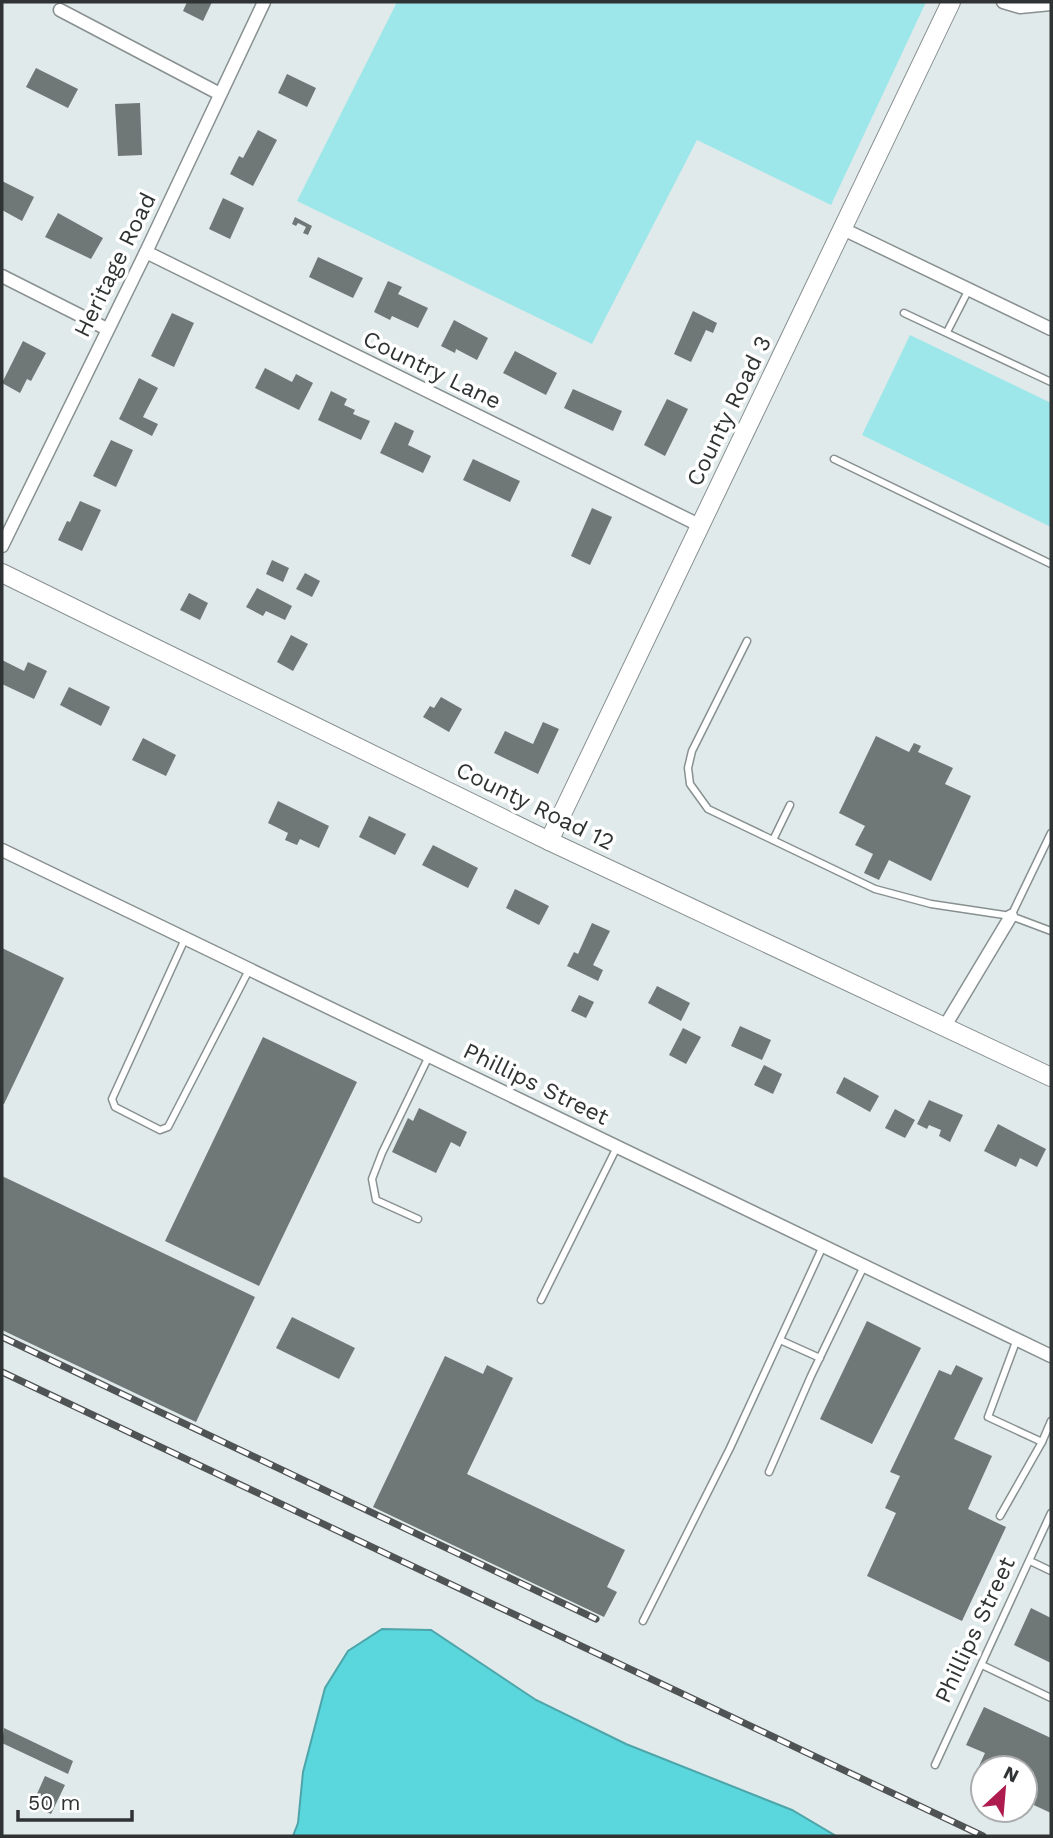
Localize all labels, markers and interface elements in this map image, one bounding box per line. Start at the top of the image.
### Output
street label: Heritage Road [68,188,162,342]
street label: Country Lane [359,325,505,415]
street label: County Road 3 [681,331,777,491]
street label: County Road 12 [452,756,618,856]
street label: Phillips Street [459,1037,613,1131]
street label: Phillips Street [929,1552,1021,1707]
north arrow [969,1754,1039,1824]
text: N [1000,1761,1023,1788]
scale bar [18,1778,131,1822]
text: 50 m [28,1790,80,1815]

